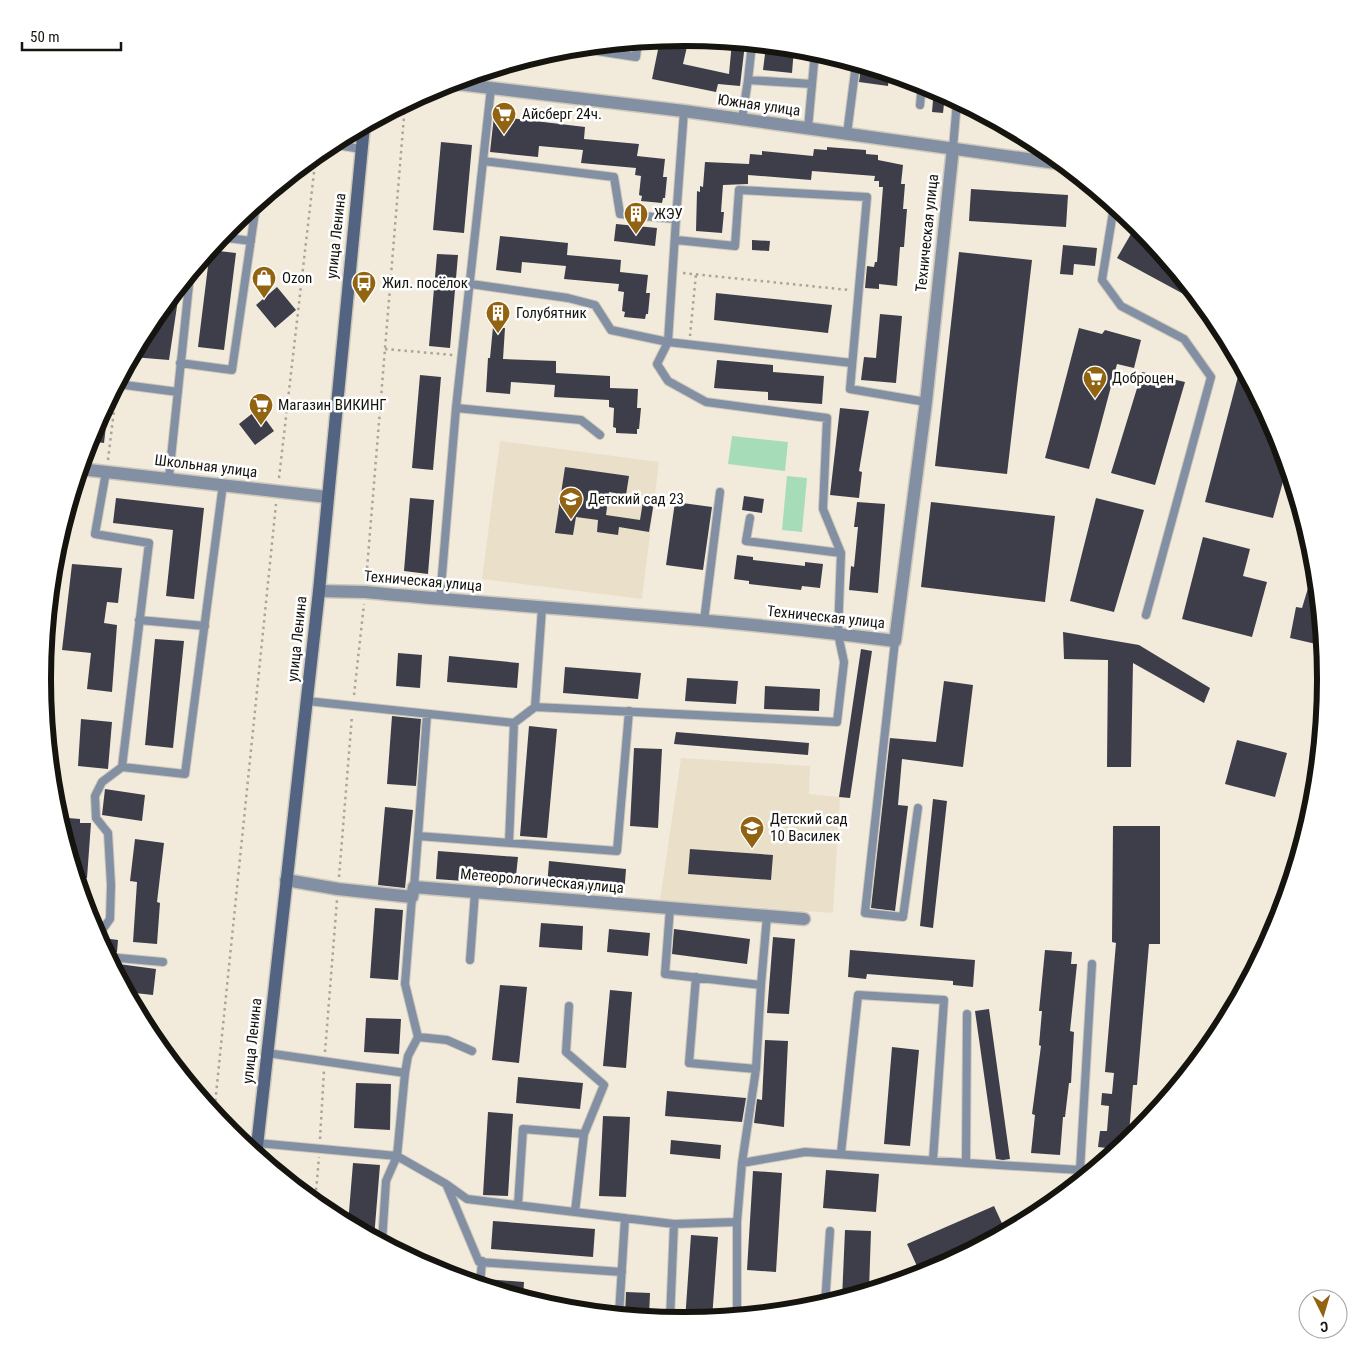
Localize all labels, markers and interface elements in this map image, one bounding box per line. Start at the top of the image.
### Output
scale bar [22,20,121,52]
text: 50 m [30,28,60,46]
street label: Южная улица [717,90,801,120]
supermarket icon: Айсберг 24ч. [491,101,517,135]
place label: Айсберг 24ч. [522,105,602,123]
street label: Техническая улица [912,173,942,293]
street label: улица Ленина [323,192,349,280]
building icon: ЖЭУ [623,201,649,235]
place label: ЖЭУ [654,205,683,223]
shop icon: Ozon [251,265,277,299]
place label: Ozon [282,269,312,287]
bus stop icon: Жил. посёлок [351,270,377,304]
place label: Жил. посёлок [382,274,468,292]
building icon: Голубятник [485,300,511,334]
place label: Голубятник [516,304,587,322]
supermarket icon: Доброцен [1082,365,1108,399]
place label: Доброцен [1112,369,1174,387]
supermarket icon: Магазин ВИКИНГ [248,392,274,426]
place label: Магазин ВИКИНГ [278,396,387,414]
street label: Школьная улица [154,451,258,481]
school or university icon: Детский сад 23 [558,486,584,520]
place label: Детский сад 23 [588,490,684,508]
street label: Техническая улица [363,567,483,595]
street label: улица Ленина [284,595,310,683]
street label: Техническая улица [766,602,886,632]
place label: Детский сад 10 Василек [770,810,848,845]
school or university icon: Детский сад 10 Василек [739,815,765,849]
street label: Метеорологическая улица [459,865,625,897]
street label: улица Ленина [239,997,265,1085]
north arrow [1298,1289,1348,1339]
text: С [1319,1319,1329,1335]

